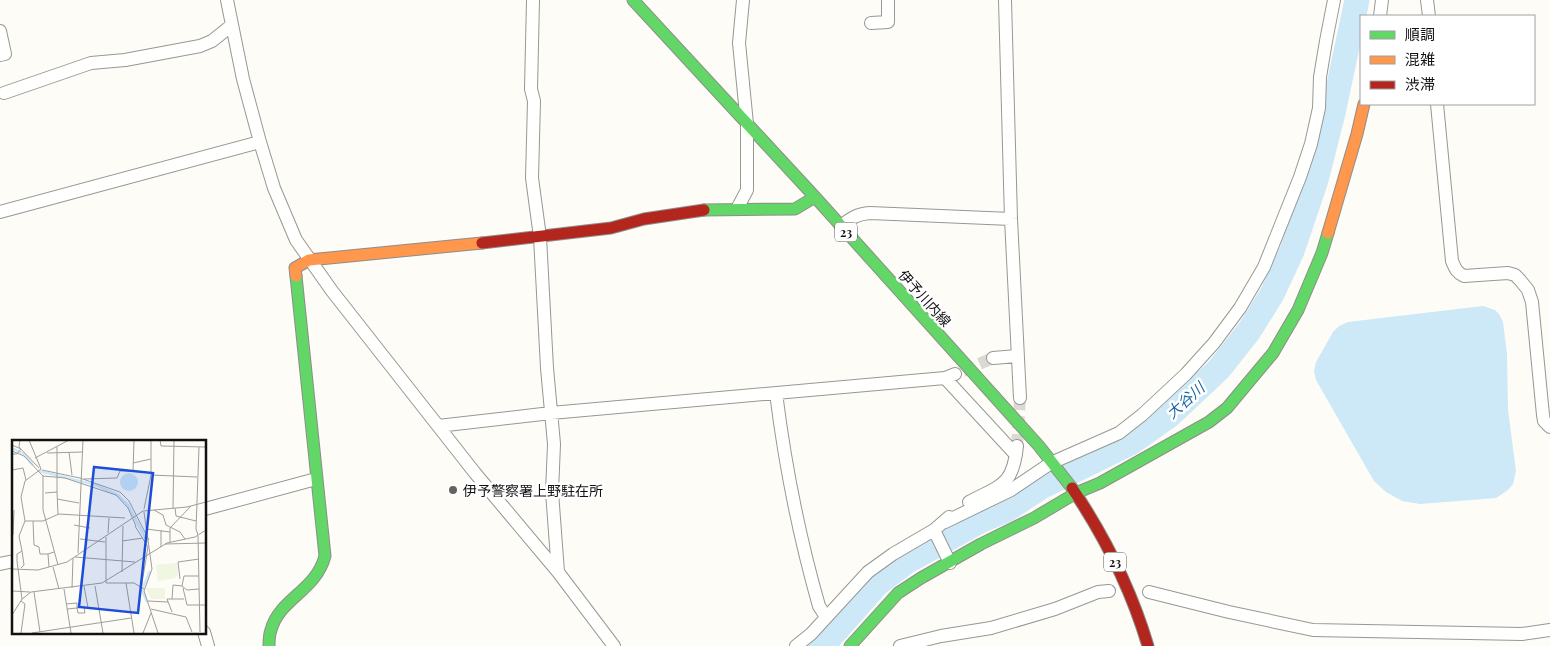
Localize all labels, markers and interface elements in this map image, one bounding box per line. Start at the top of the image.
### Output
legend [1360,15,1535,105]
text: 順調 [1405,24,1435,44]
text: 混雑 [1405,49,1435,69]
text: 渋滞 [1405,74,1435,94]
road number: 23 [835,222,857,242]
street label: 伊予川内線 [895,266,955,330]
water label: 大谷川 [1162,376,1210,422]
inset map [12,440,206,634]
place label: 伊予警察署上野駐在所 [463,481,603,500]
marker: 伊予警察署上野駐在所 [447,484,459,496]
road number: 23 [1104,552,1126,572]

